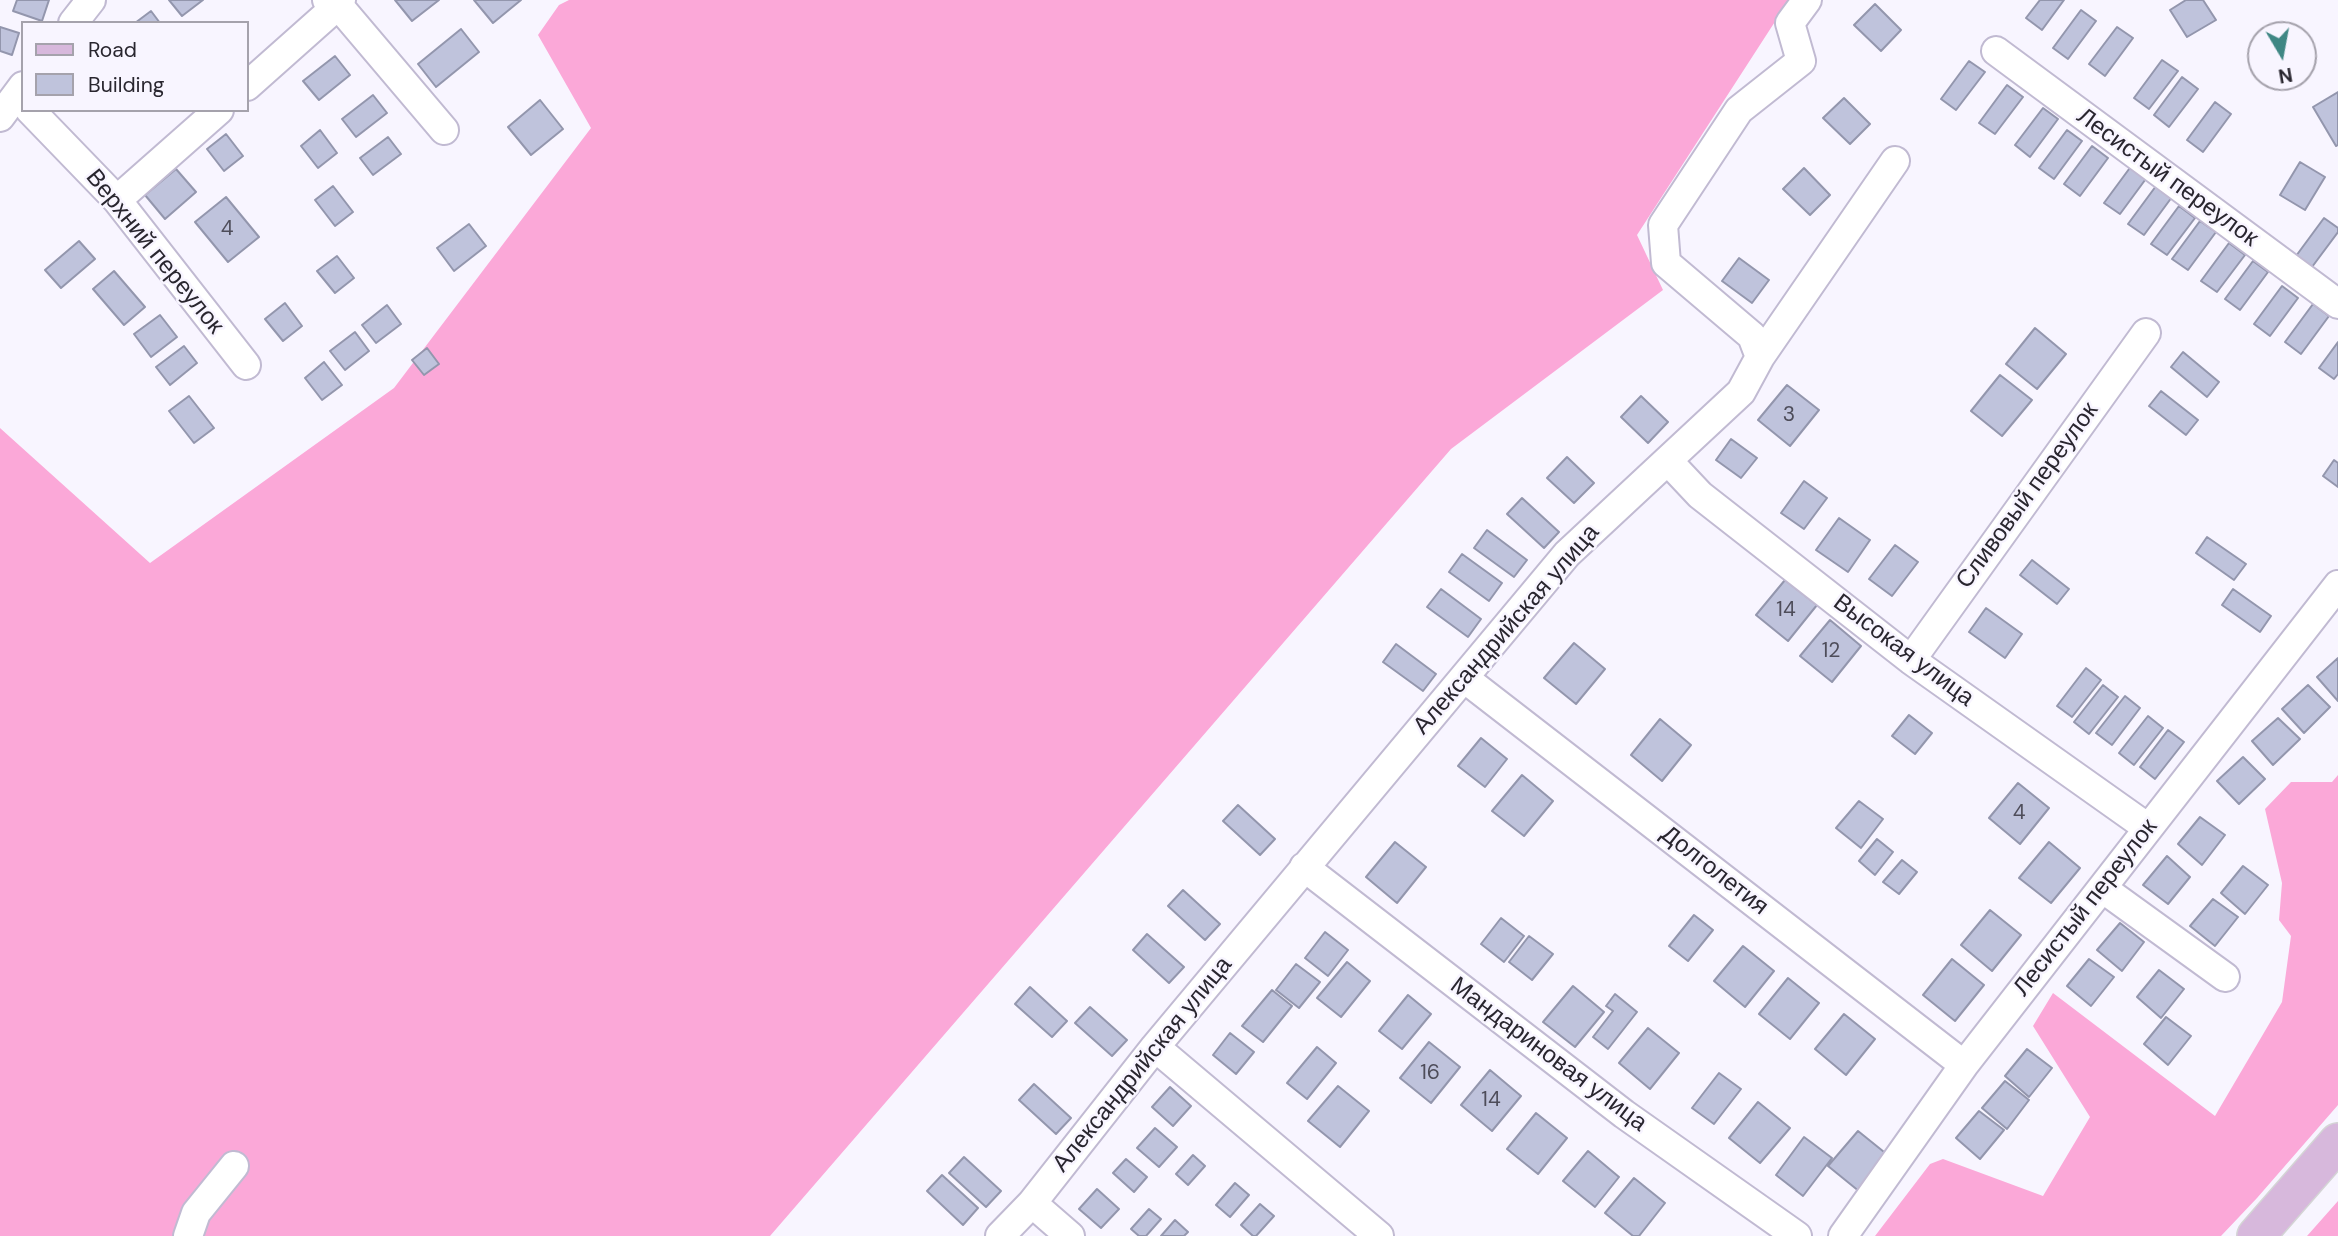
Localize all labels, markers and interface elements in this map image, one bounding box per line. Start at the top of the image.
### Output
legend [21,21,248,112]
north arrow [2247,21,2317,91]
text: Road [88,36,137,64]
text: N [2276,62,2294,89]
text: Building [88,71,164,99]
street label: Лесистый переулок [2071,103,2263,253]
street label: Верхний переулок [79,164,229,340]
house number: 4 [221,216,233,242]
street label: Сливовый переулок [1951,397,2105,595]
house number: 3 [1783,402,1795,428]
street label: Александрийская улица [1408,519,1606,741]
street label: Высокая улица [1827,589,1979,713]
house number: 14 [1776,597,1796,623]
house number: 12 [1822,638,1840,664]
house number: 4 [2013,800,2025,826]
street label: Лесистый переулок [2008,814,2164,1002]
street label: Долголетия [1655,820,1773,922]
street label: Александрийская улица [1047,952,1239,1178]
street label: Мандариновая улица [1444,972,1652,1138]
house number: 16 [1420,1060,1440,1086]
house number: 14 [1481,1087,1501,1113]

